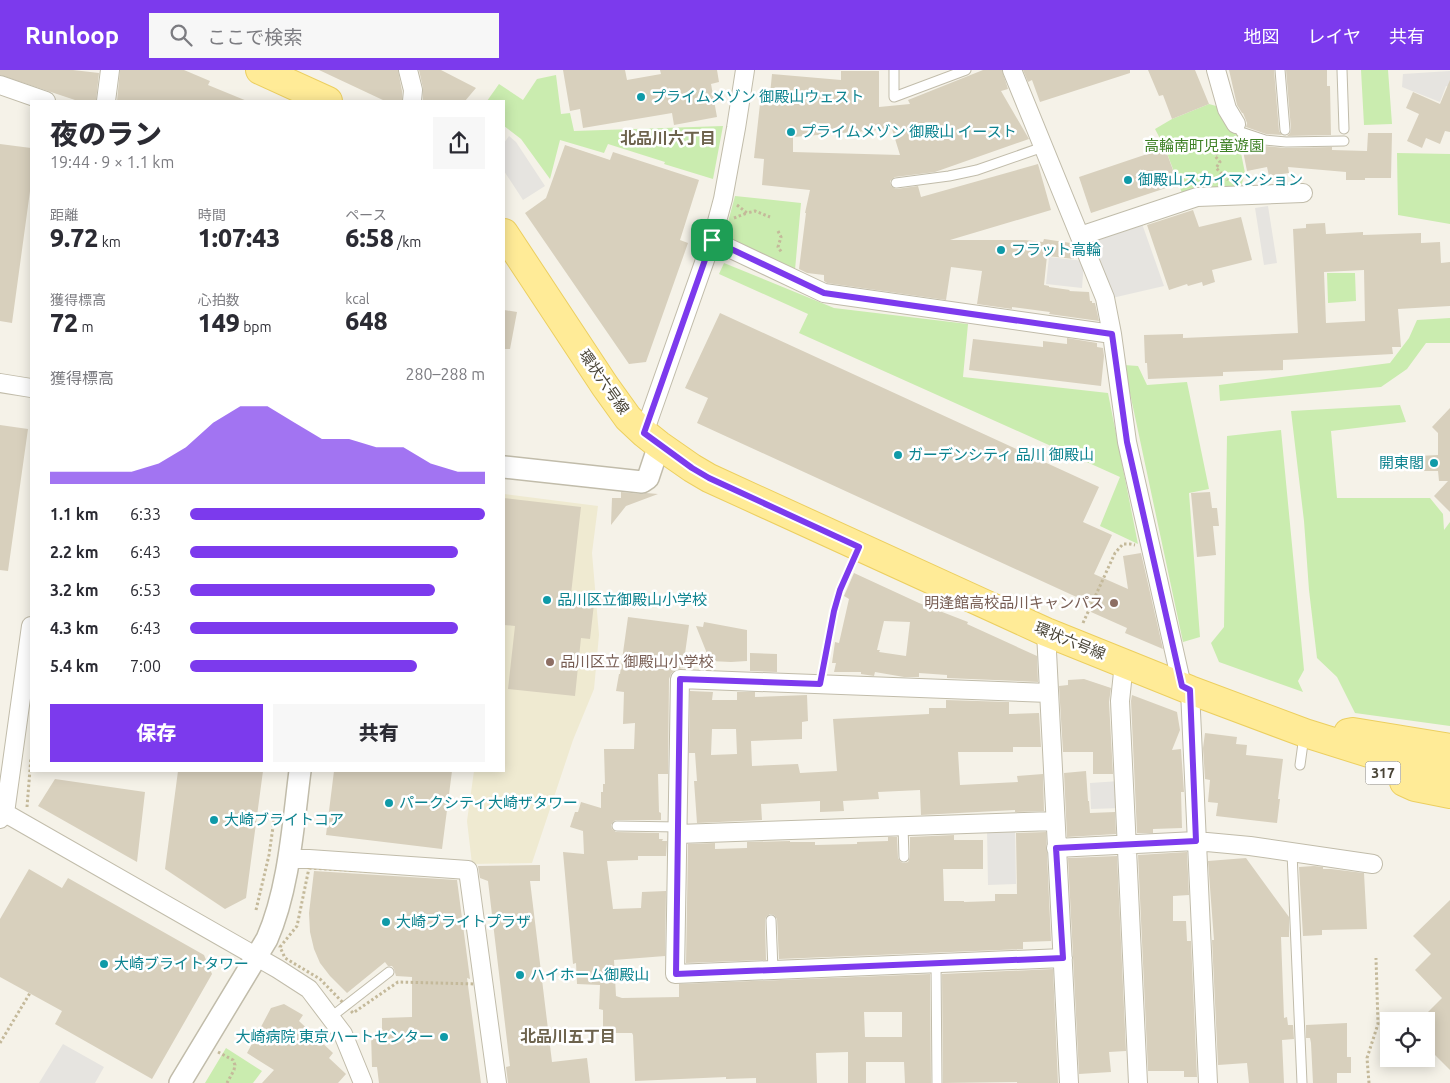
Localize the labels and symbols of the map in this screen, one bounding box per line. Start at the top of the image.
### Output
place label: プライムメゾン 御殿山ウェスト [651,88,864,105]
marker: プライムメゾン 御殿山ウェスト [635,91,647,103]
place label: プライムメゾン 御殿山 イースト [801,123,1017,140]
marker: プライムメゾン 御殿山 イースト [785,126,797,138]
district label: 北品川六丁目 [620,129,716,147]
park label: 高輪南町児童遊園 [1144,137,1264,154]
place label: 御殿山スカイマンション [1138,171,1303,188]
marker: 御殿山スカイマンション [1122,174,1134,186]
pin [691,219,733,261]
place label: フラット高輪 [1011,241,1101,258]
marker: フラット高輪 [995,244,1007,256]
street label: 環状六号線 [576,346,633,417]
place label: ガーデンシティ 品川 御殿山 [908,446,1094,463]
marker: ガーデンシティ 品川 御殿山 [892,449,904,461]
place label: 開東閣 [1379,454,1424,471]
marker: 開東閣 [1428,457,1440,469]
place label: 品川区立御殿山小学校 [557,591,707,608]
marker: 品川区立御殿山小学校 [541,594,553,606]
place label: 明逢館高校品川キャンパス [924,594,1104,611]
marker: 明逢館高校品川キャンパス [1108,597,1120,609]
street label: 環状六号線 [1032,619,1108,662]
place label: 品川区立 御殿山小学校 [560,653,713,670]
marker: 品川区立 御殿山小学校 [544,656,556,668]
road number: 317 [1366,761,1400,784]
place label: パークシティ大崎ザタワー [399,794,578,811]
marker: パークシティ大崎ザタワー [383,797,395,809]
place label: 大崎ブライトコア [224,811,344,828]
marker: 大崎ブライトコア [208,814,220,826]
place label: 大崎ブライトプラザ [396,913,531,930]
marker: 大崎ブライトプラザ [380,916,392,928]
place label: 大崎ブライトタワー [114,955,249,972]
marker: 大崎ブライトタワー [98,958,110,970]
place label: ハイホーム御殿山 [530,966,649,983]
marker: ハイホーム御殿山 [514,969,526,981]
district label: 北品川五丁目 [520,1027,616,1045]
place label: 大崎病院 東京ハートセンター [236,1028,434,1045]
marker: 大崎病院 東京ハートセンター [438,1031,450,1043]

